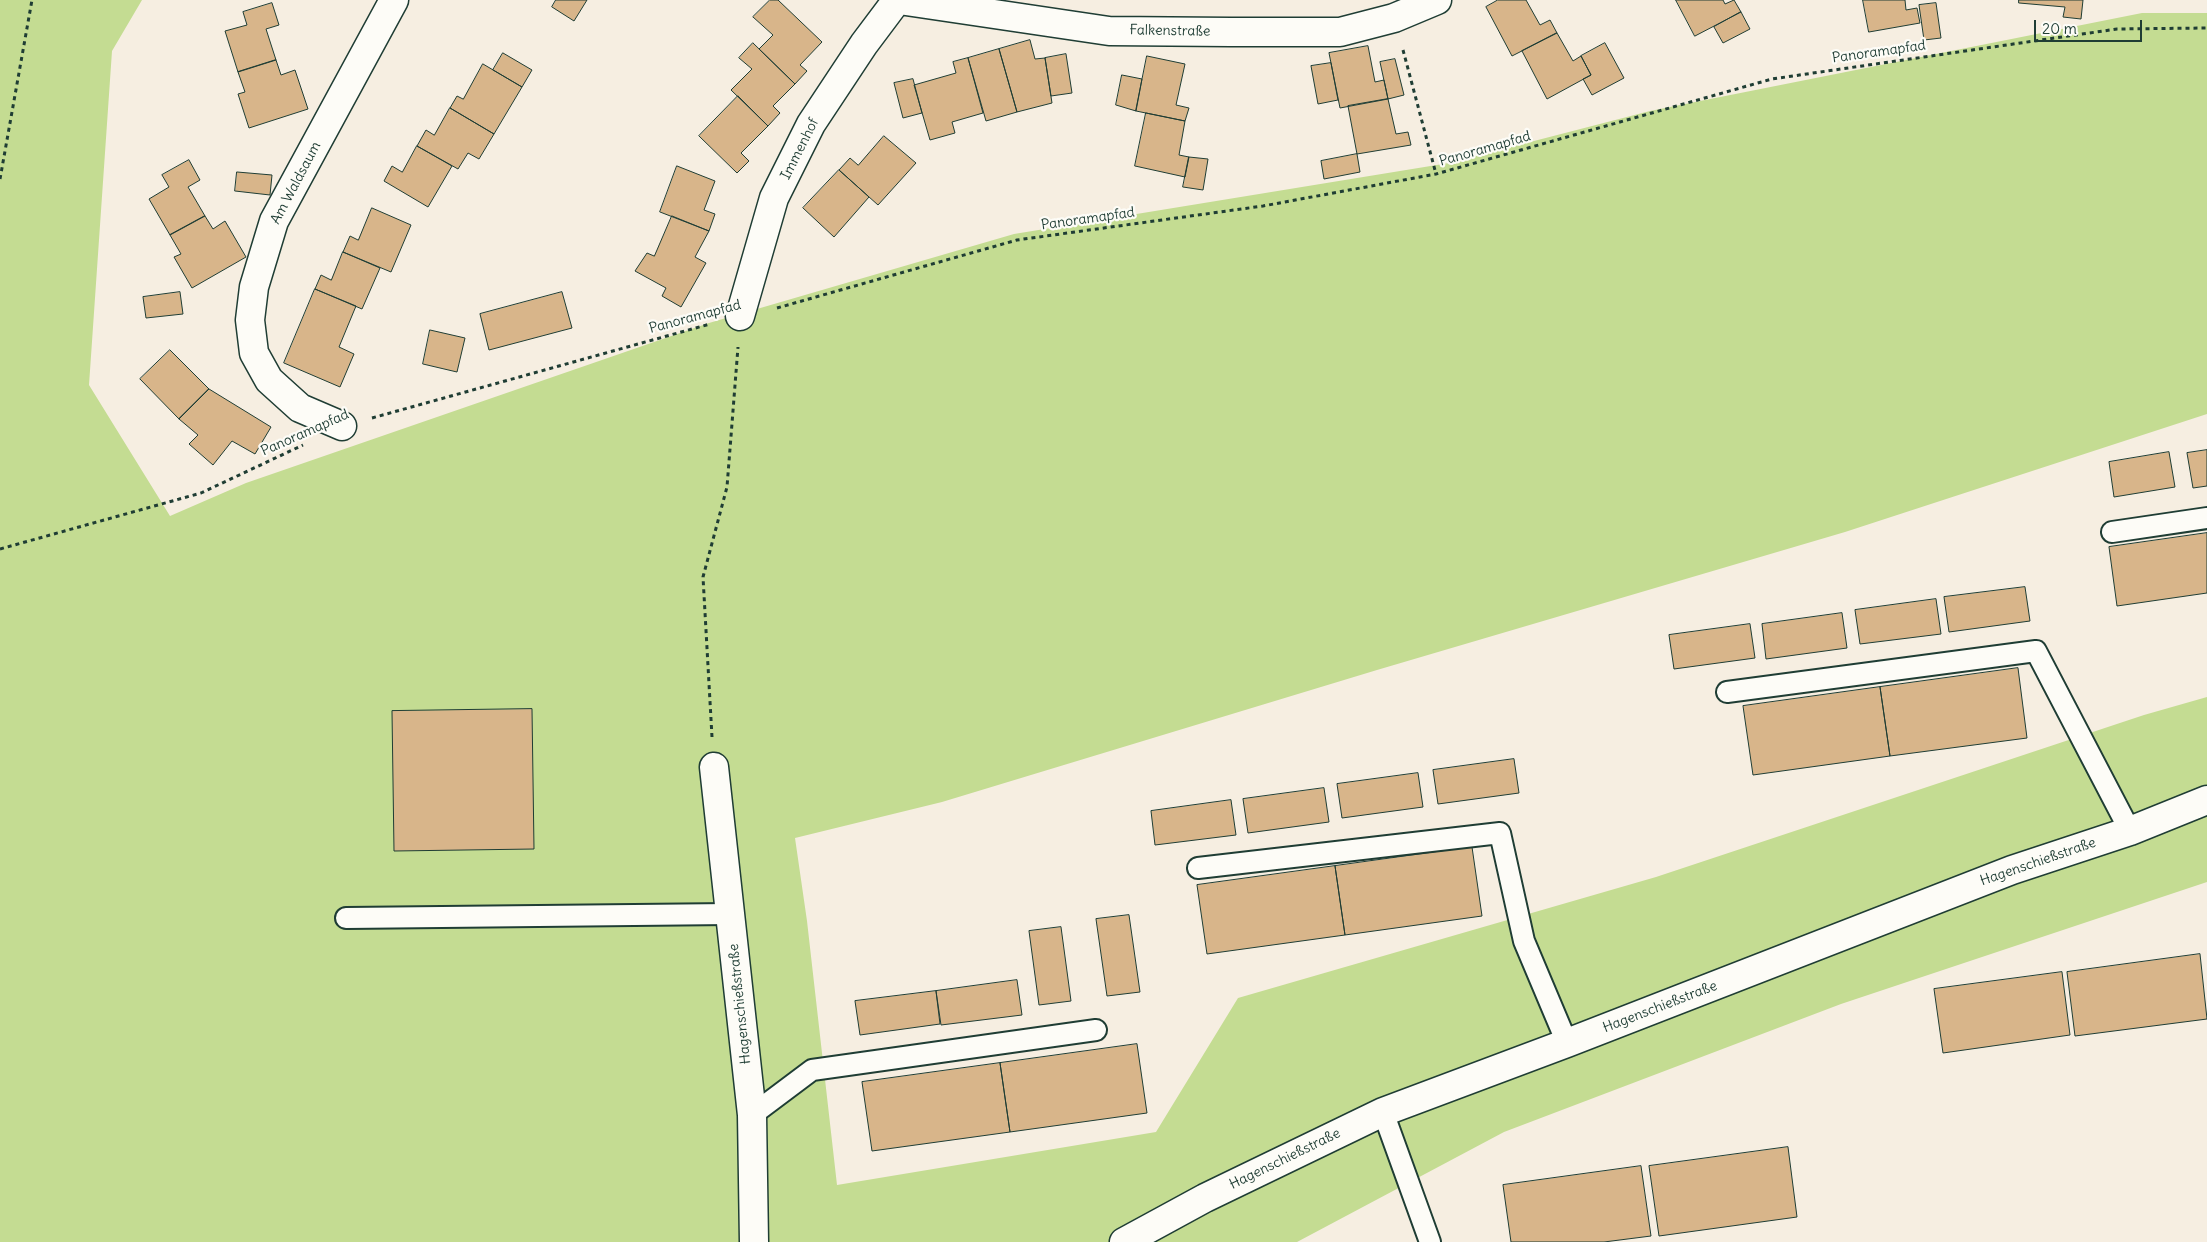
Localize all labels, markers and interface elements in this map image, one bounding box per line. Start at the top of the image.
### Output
scale bar [2037,10,2144,42]
text: 20 m [2042,19,2077,38]
street label: Falkenstraße [1129,22,1211,40]
street label: Panoramapfad [1831,37,1927,67]
street label: Immenhof [777,115,823,183]
street label: Panoramapfad [1437,128,1533,170]
street label: Am Waldsaum [267,139,325,227]
street label: Panoramapfad [1040,204,1136,234]
street label: Panoramapfad [647,297,743,337]
street label: Panoramapfad [259,406,351,460]
street label: Hagenschießstraße [1978,834,2098,890]
street label: Hagenschießstraße [725,943,755,1065]
street label: Hagenschießstraße [1600,977,1720,1037]
street label: Hagenschießstraße [1227,1125,1343,1193]

